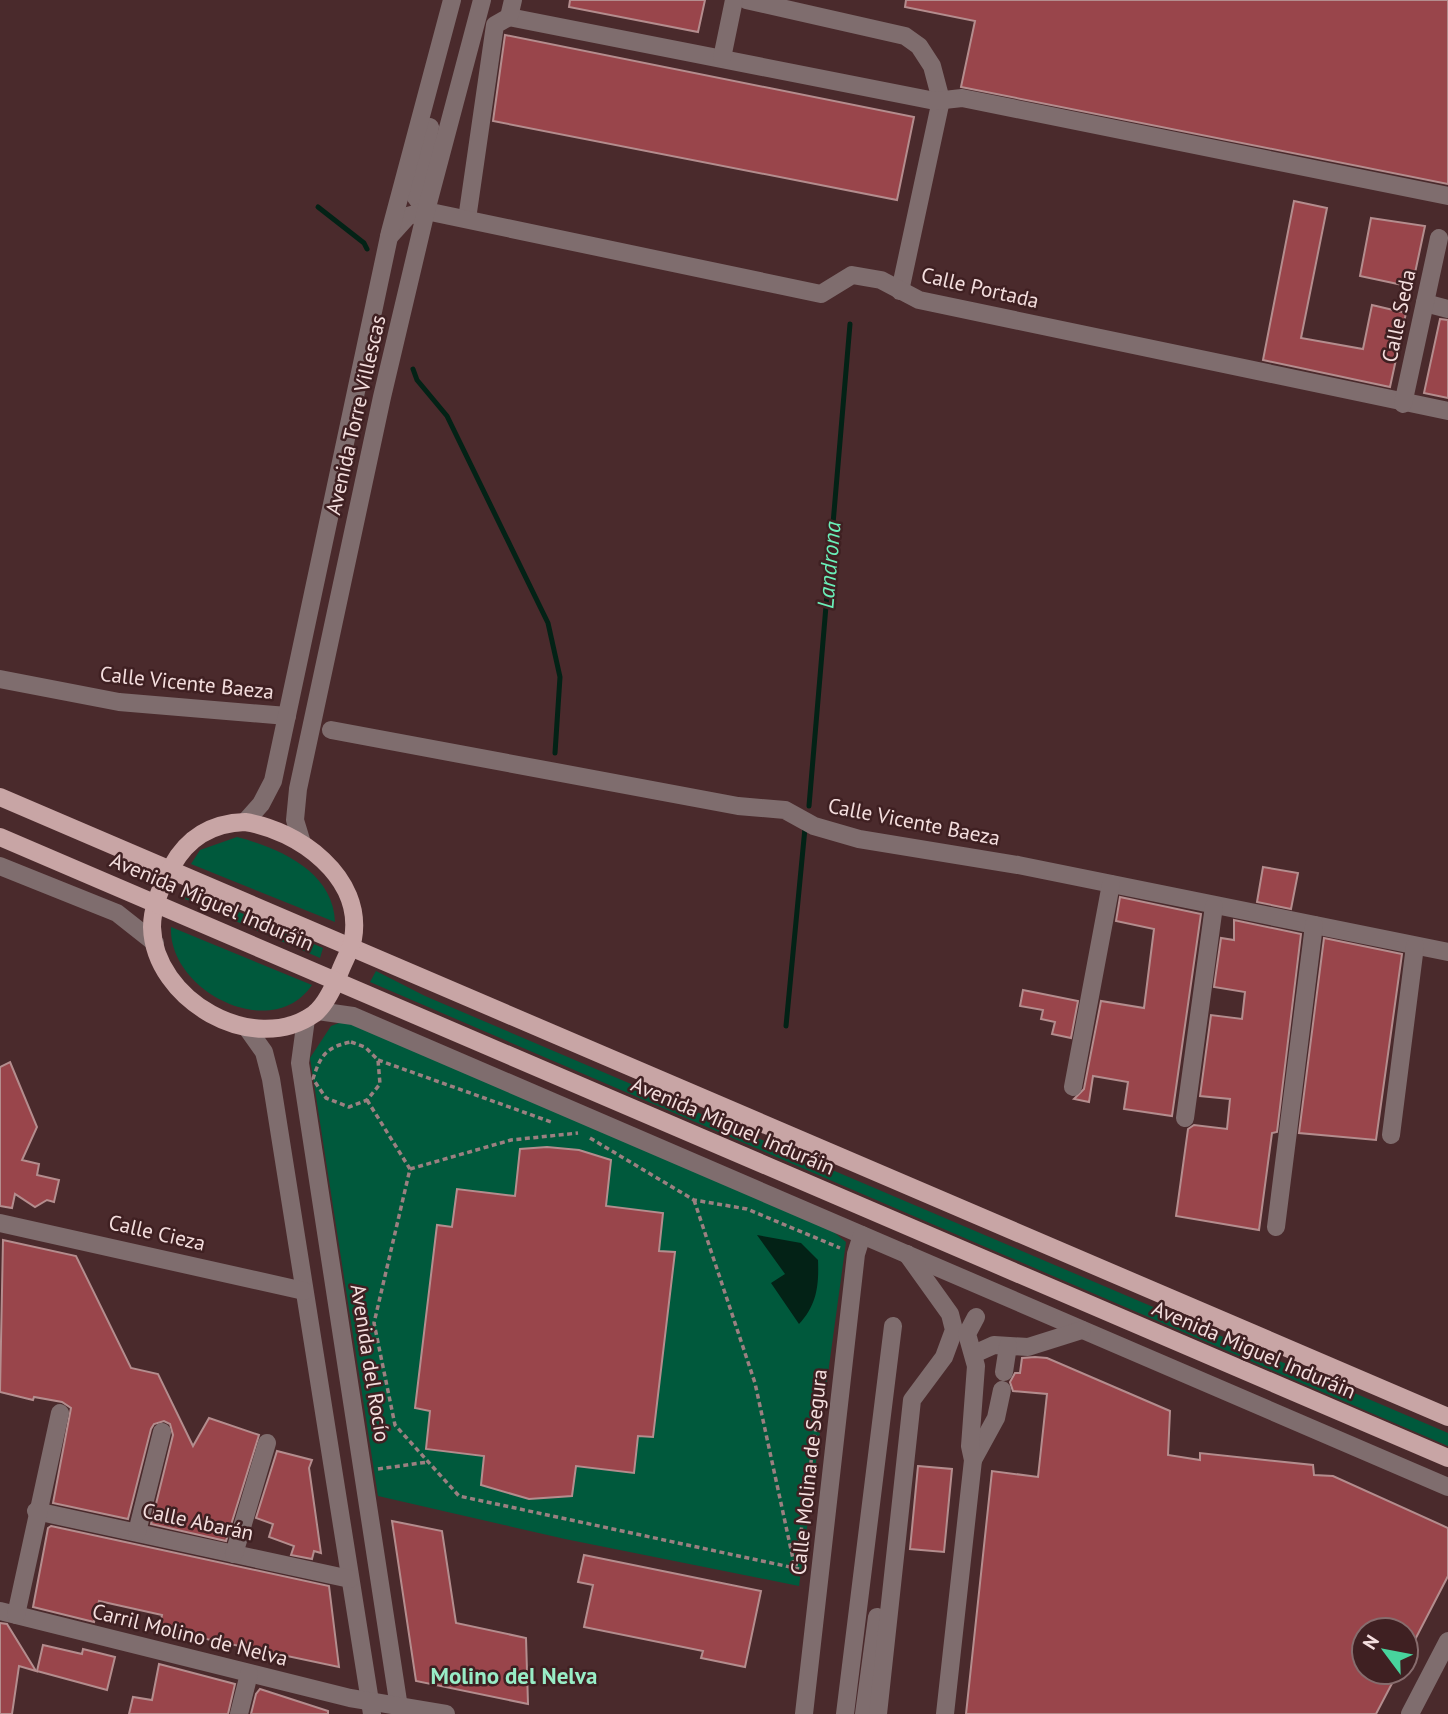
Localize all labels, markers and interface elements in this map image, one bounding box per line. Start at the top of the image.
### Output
street label: Calle Portada [919,261,1042,314]
street label: Calle Seda [1376,267,1422,365]
street label: Avenida Torre Villescas [319,312,392,517]
water label: Landrona [810,520,847,610]
street label: Calle Vicente Baeza [99,660,275,705]
street label: Calle Vicente Baeza [826,792,1002,851]
street label: Avenida Miguel Induráin [106,846,318,957]
street label: Avenida Miguel Induráin [627,1070,839,1181]
street label: Calle Cieza [106,1208,208,1257]
street label: Avenida del Rocío [345,1282,396,1444]
street label: Avenida Miguel Induráin [1148,1294,1360,1405]
street label: Calle Molina de Segura [784,1368,833,1576]
street label: Calle Abarán [140,1497,256,1546]
street label: Carril Molino de Nelva [89,1597,291,1672]
north arrow [1350,1616,1420,1686]
text: N [1357,1630,1384,1654]
district label: Molino del Nelva [430,1661,598,1690]

